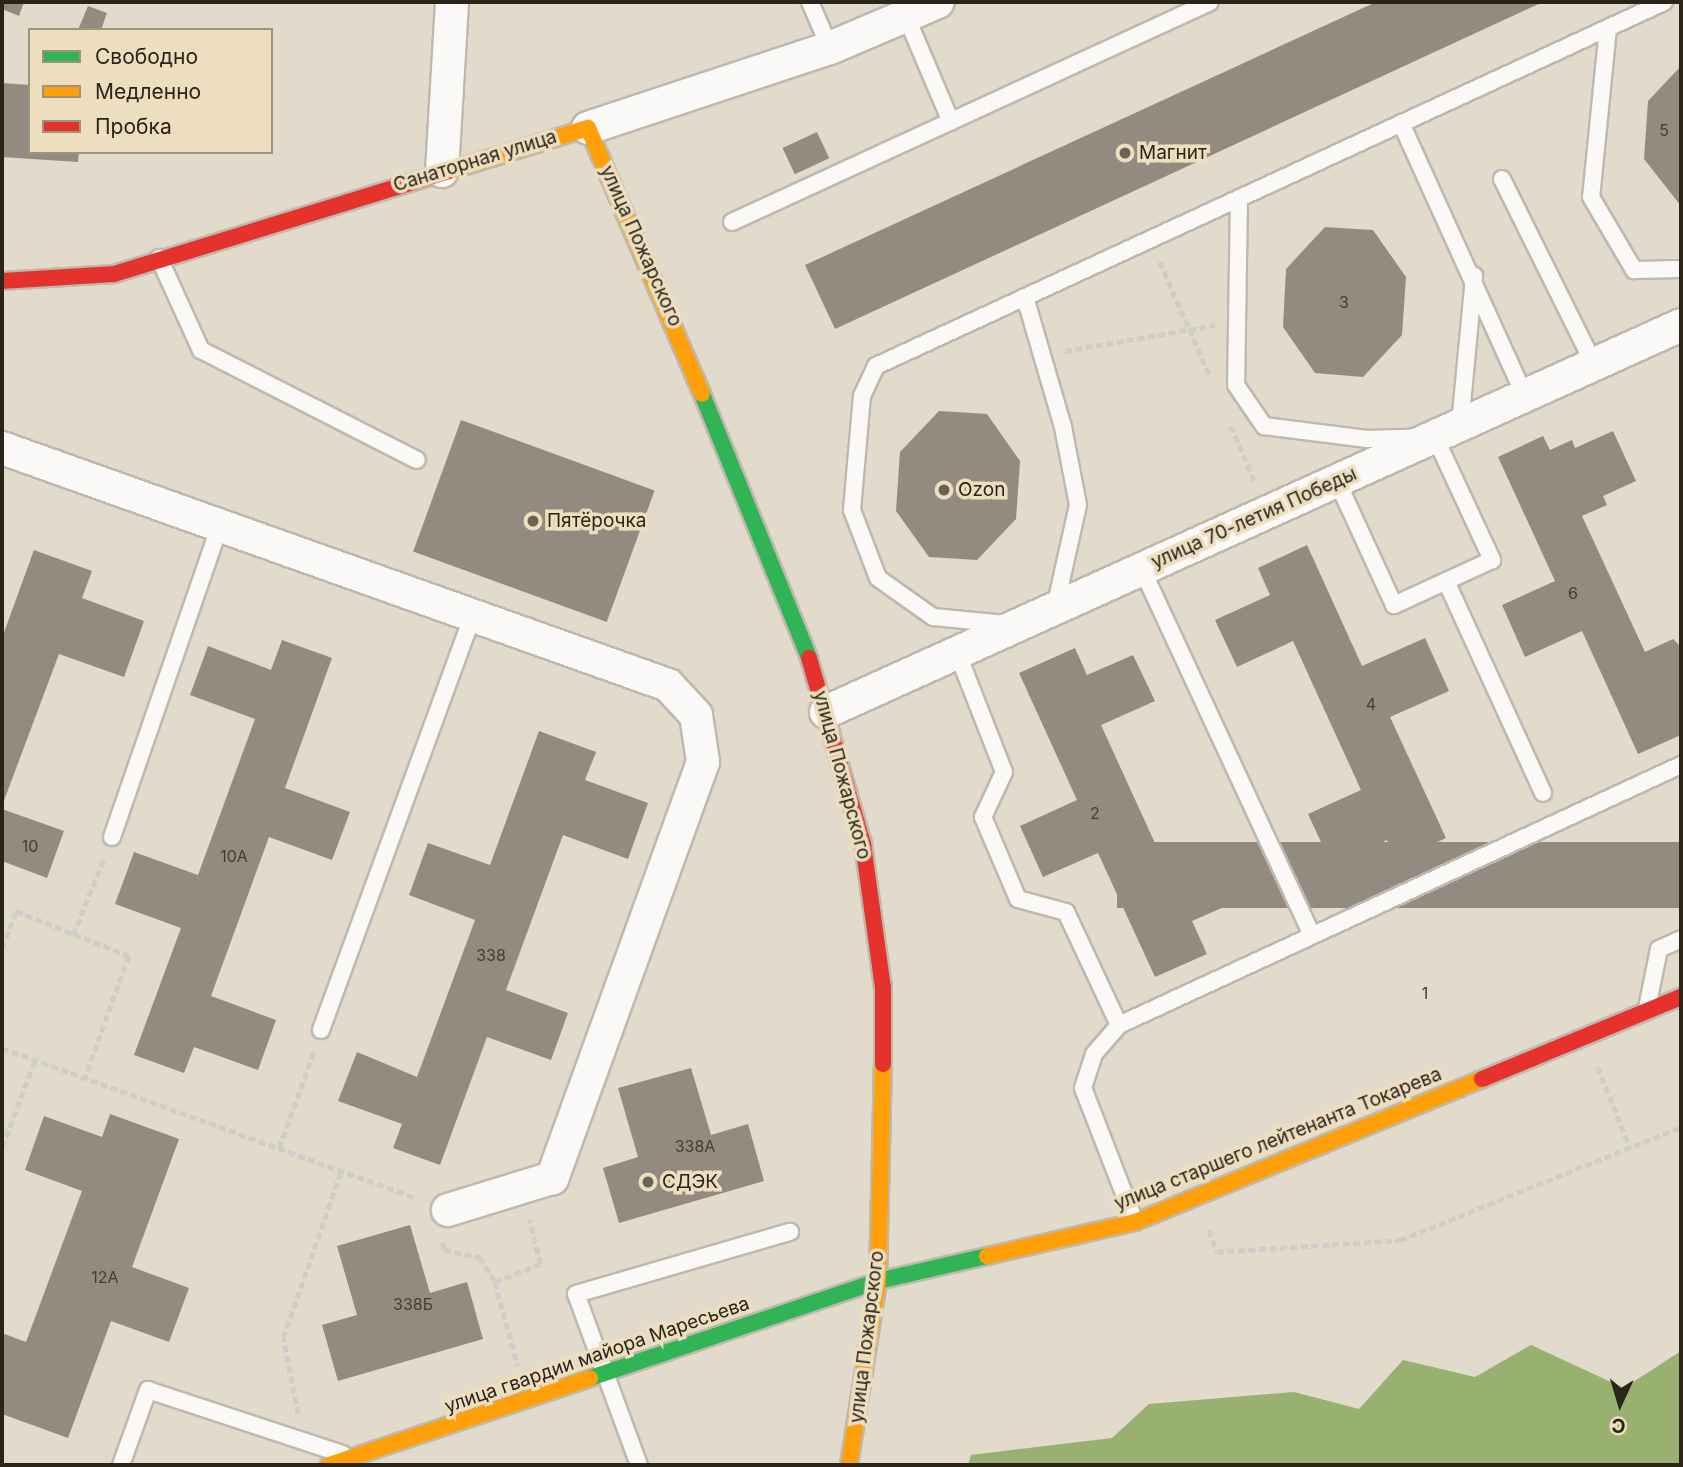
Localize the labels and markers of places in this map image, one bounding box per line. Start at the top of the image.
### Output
place label: Магнит [1139,142,1207,164]
marker: Магнит [1117,145,1133,161]
place label: Ozon [958,479,1005,501]
marker: Ozon [936,482,952,498]
place label: Пятёрочка [547,510,646,532]
marker: Пятёрочка [525,513,541,529]
place label: СДЭК [662,1171,718,1193]
marker: СДЭК [640,1174,656,1190]

